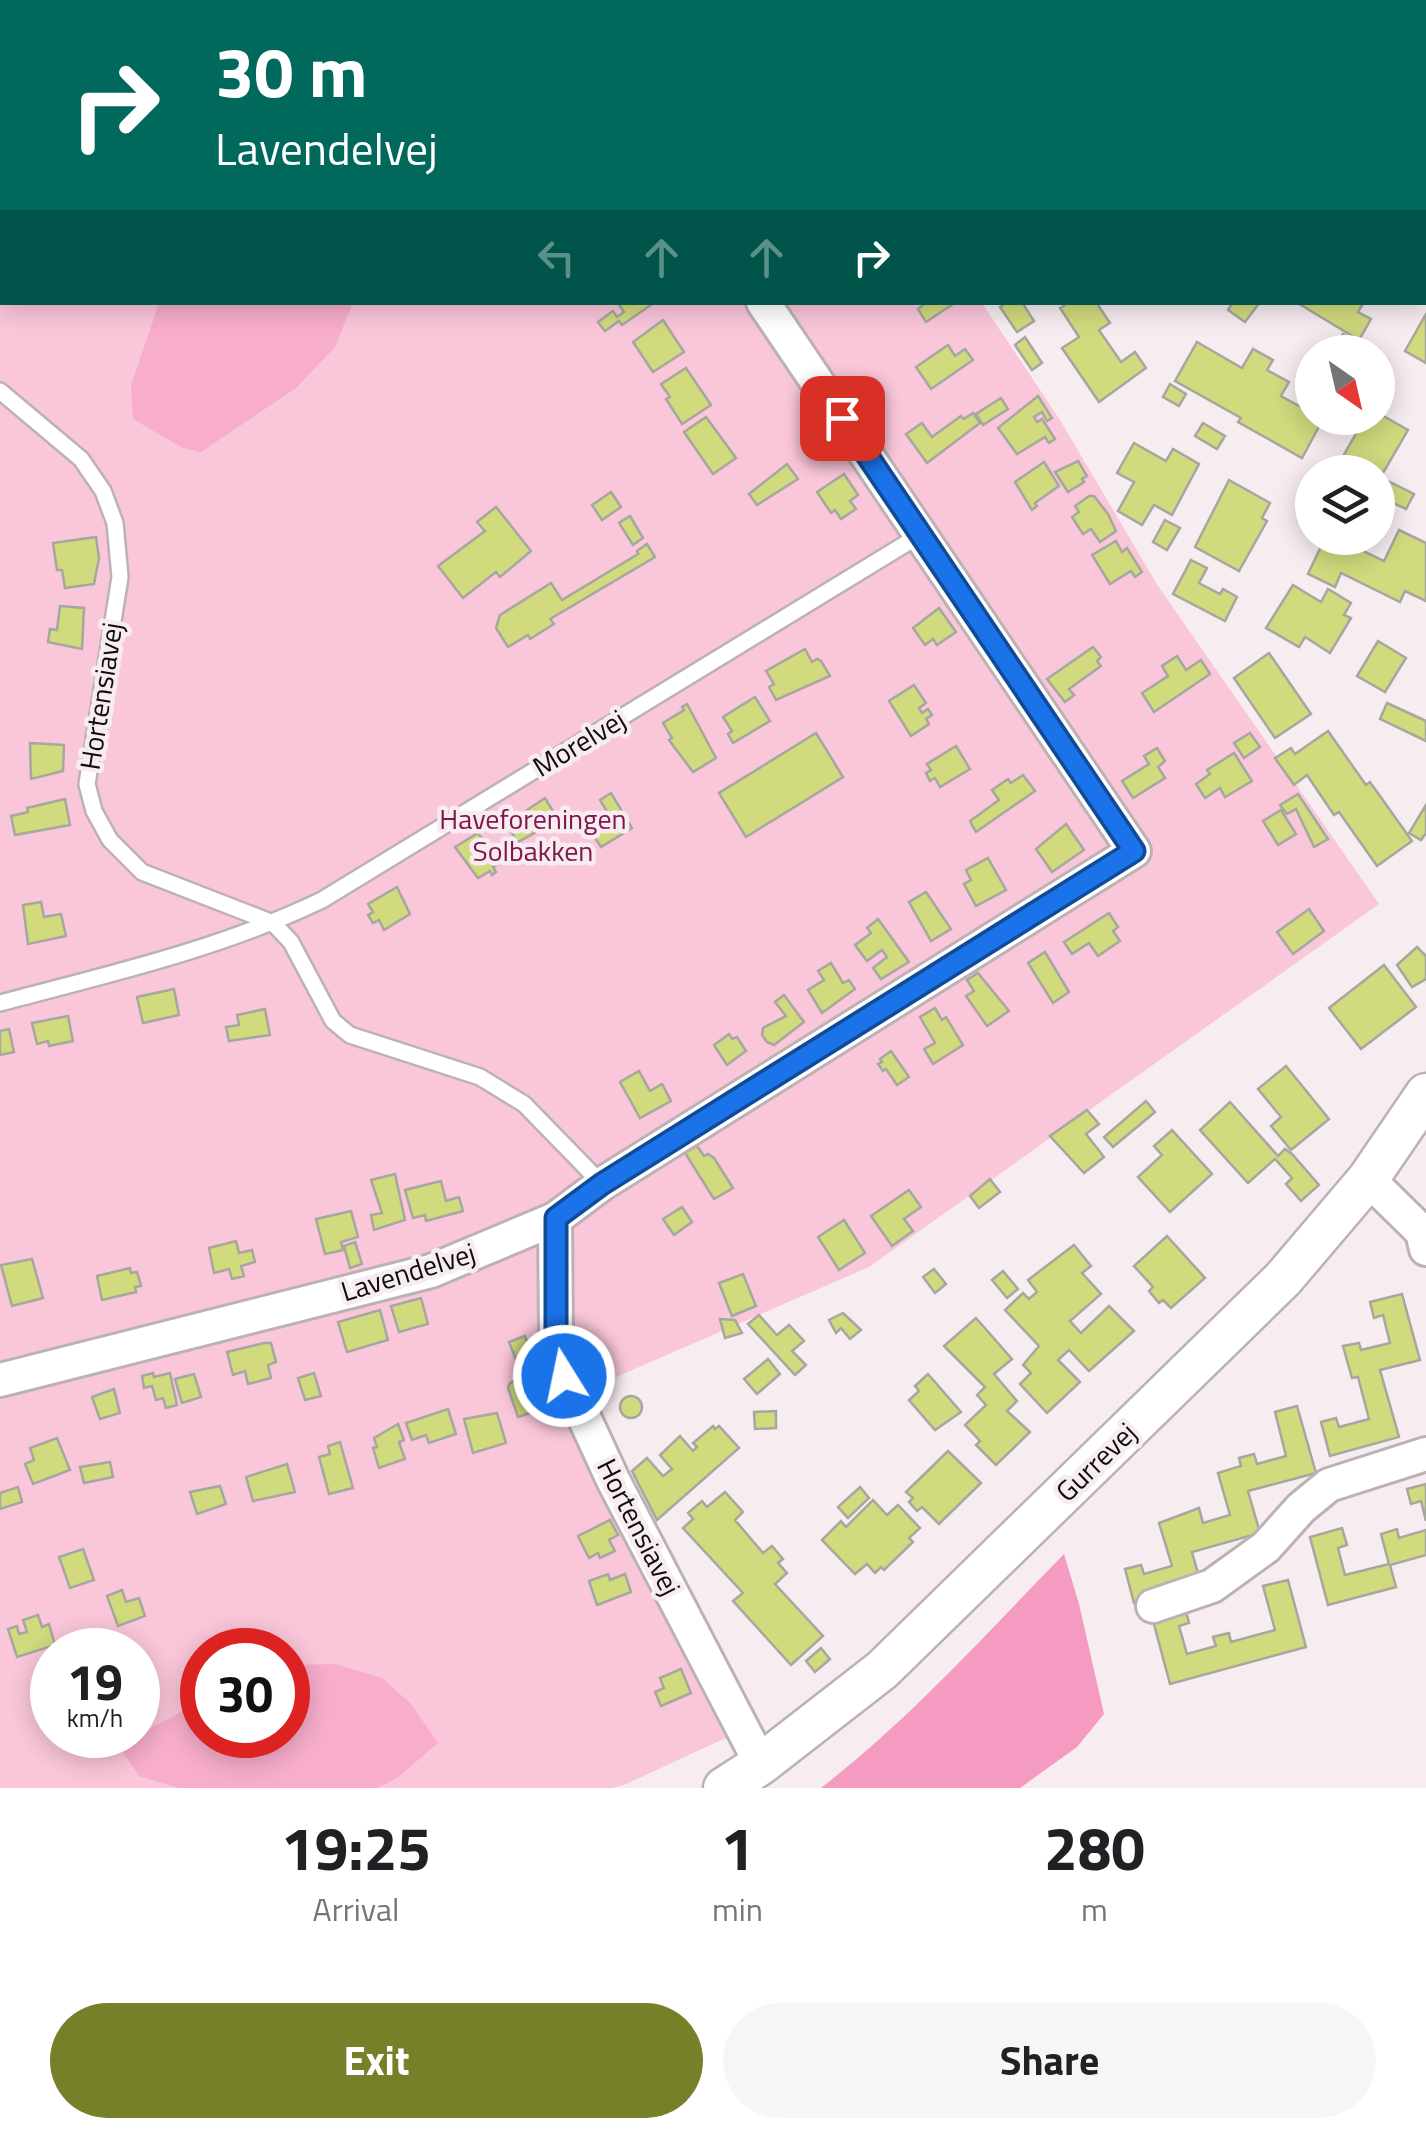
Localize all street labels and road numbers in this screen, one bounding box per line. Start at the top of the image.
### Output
street label: Hortensiavej [68,619,133,773]
street label: Morelvej [524,698,633,787]
street label: Lavendelvej [335,1231,480,1312]
street label: Gurrevej [1045,1412,1146,1511]
street label: Hortensiavej [587,1451,692,1603]

